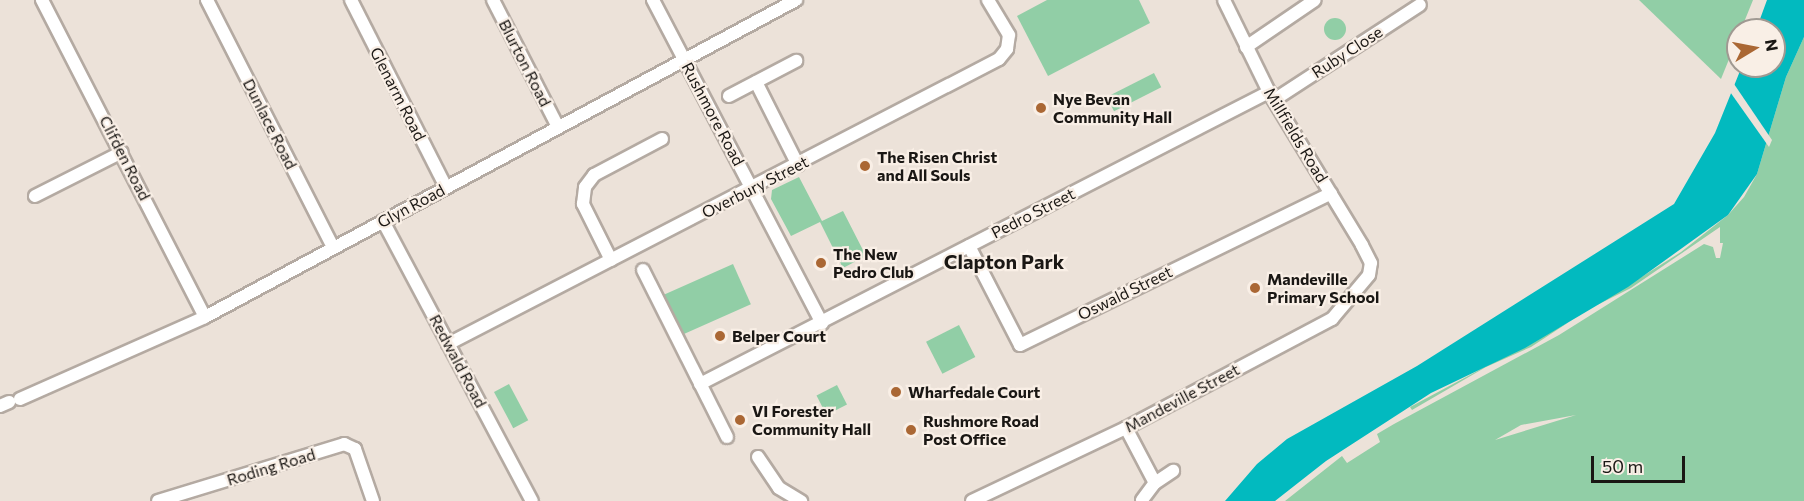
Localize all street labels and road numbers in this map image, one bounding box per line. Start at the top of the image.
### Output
street label: Blurton Road [495,16,555,110]
street label: Ruby Close [1308,22,1386,82]
street label: Glenarm Road [366,44,430,144]
street label: Rushmore Road [678,59,748,169]
street label: Dunlace Road [239,75,301,173]
street label: Millfields Road [1260,84,1332,186]
street label: Clifden Road [95,112,155,204]
street label: Overbury Street [698,152,812,222]
street label: Glyn Road [374,180,448,232]
street label: Pedro Street [988,184,1078,242]
street label: Oswald Street [1075,262,1175,324]
street label: Redwald Road [425,311,491,411]
street label: Mandeville Street [1121,360,1243,436]
street label: Roding Road [225,444,317,490]

